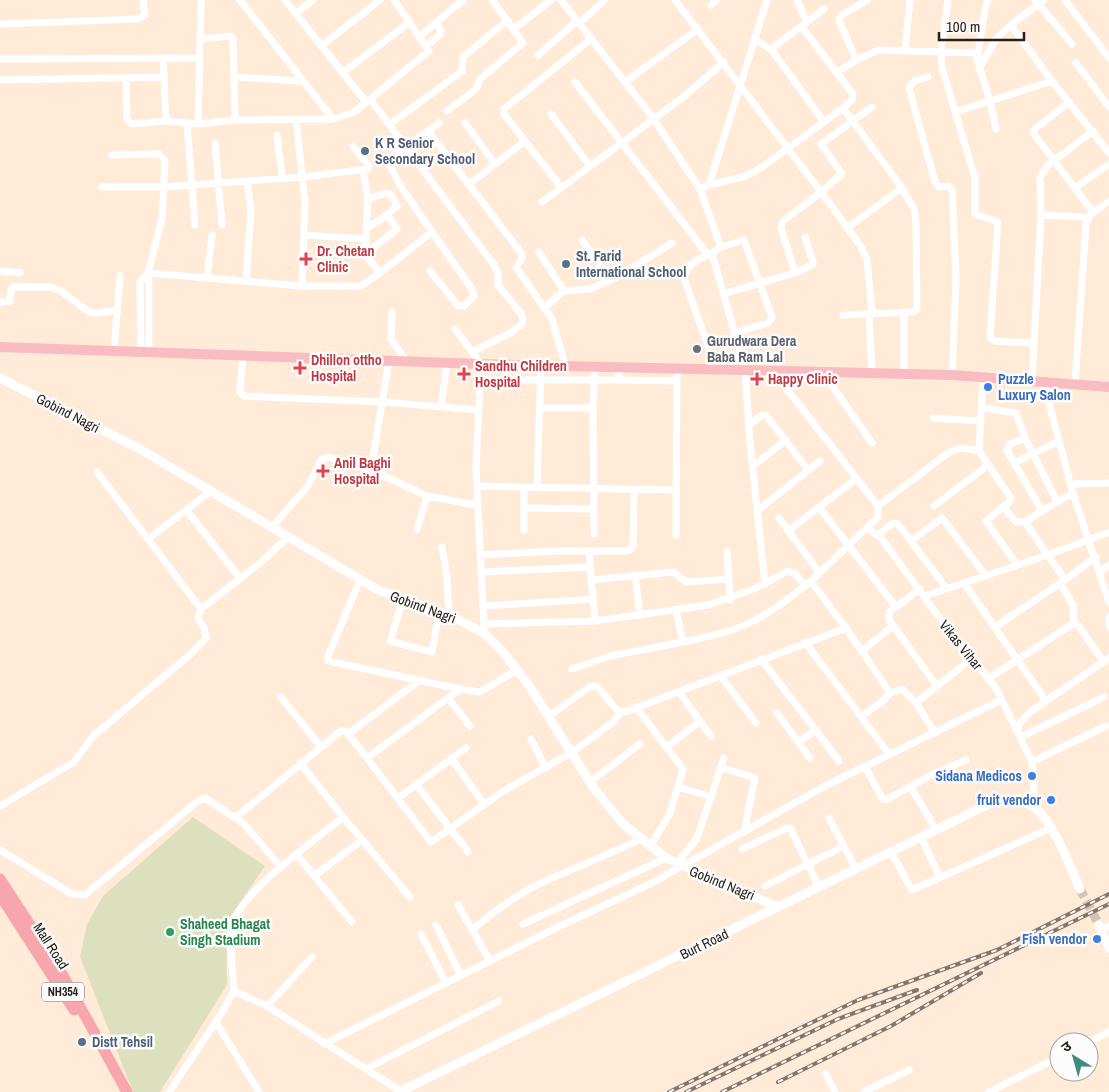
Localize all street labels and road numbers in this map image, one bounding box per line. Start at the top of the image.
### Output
street label: Gobind Nagri [33,389,103,437]
street label: Gobind Nagri [388,587,458,627]
street label: Vikas Vihar [935,616,987,674]
street label: Gobind Nagri [687,862,757,904]
street label: Mall Road [29,919,73,973]
street label: Burt Road [677,925,731,963]
road number: NH354 [42,982,84,1002]

